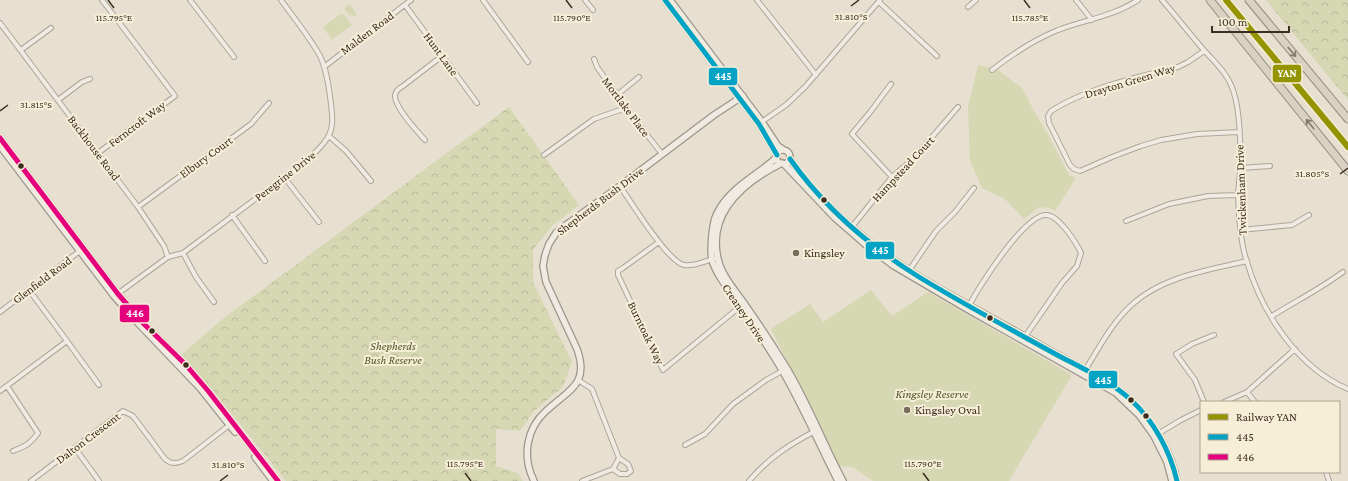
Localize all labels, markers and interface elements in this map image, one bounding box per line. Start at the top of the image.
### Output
street label: Malden Road [338,8,397,58]
scale bar [1212,8,1289,34]
text: 31.810°S [835,11,868,22]
text: 115.795°E [96,12,133,23]
text: 115.790°E [553,12,591,23]
text: 115.785°E [1012,12,1049,23]
text: 100 m [1218,15,1248,29]
street label: Hunt Lane [421,30,461,78]
one-way arrow [1287,46,1296,57]
street label: Drayton Green Way [1083,60,1177,101]
line badge: YAN [1272,64,1302,83]
line badge: 445 [708,67,738,86]
text: YAN [1277,67,1297,79]
text: 445 [714,70,732,82]
street label: Mortlake Place [599,74,653,140]
street label: Ferncroft Way [106,98,169,150]
text: 31.815°S [20,99,52,110]
street label: Backhouse Road [65,113,124,184]
one-way arrow [1306,119,1314,130]
street label: Hampstead Court [869,132,938,205]
street label: Elbury Court [177,133,236,181]
street label: Twickenham Drive [1232,144,1250,236]
street label: Peregrine Drive [252,148,318,204]
unlabelled marker [16,161,26,171]
street label: Shepherds Bush Drive [554,164,646,238]
text: 31.805°S [1295,168,1329,179]
unlabelled marker [819,195,829,205]
line badge: 445 [865,241,895,260]
text: 445 [871,244,889,256]
place label: Kingsley [804,246,845,260]
marker: Kingsley [791,248,801,258]
street label: Glenfield Road [10,253,75,307]
street label: Creaney Drive [719,281,769,345]
street label: Burntoak Way [625,299,668,367]
line badge: 446 [119,304,150,323]
text: 446 [126,307,144,319]
unlabelled marker [985,313,995,323]
unlabelled marker [147,326,157,336]
park label: Shepherds Bush Reserve [364,339,422,367]
unlabelled marker [181,360,191,370]
line badge: 445 [1088,370,1118,389]
text: 445 [1094,374,1112,386]
park label: Kingsley Reserve [895,387,969,401]
unlabelled marker [1126,395,1136,405]
legend [1200,401,1340,473]
place label: Kingsley Oval [915,403,980,417]
marker: Kingsley Oval [902,405,912,415]
street label: Dalton Crescent [53,409,124,467]
text: Railway YAN [1236,410,1297,424]
unlabelled marker [1141,411,1151,421]
text: 445 [1236,430,1254,444]
text: 446 [1236,450,1254,464]
text: 115.795°E [447,458,484,469]
text: 115.790°E [904,458,942,469]
text: 31.810°S [212,459,245,470]

